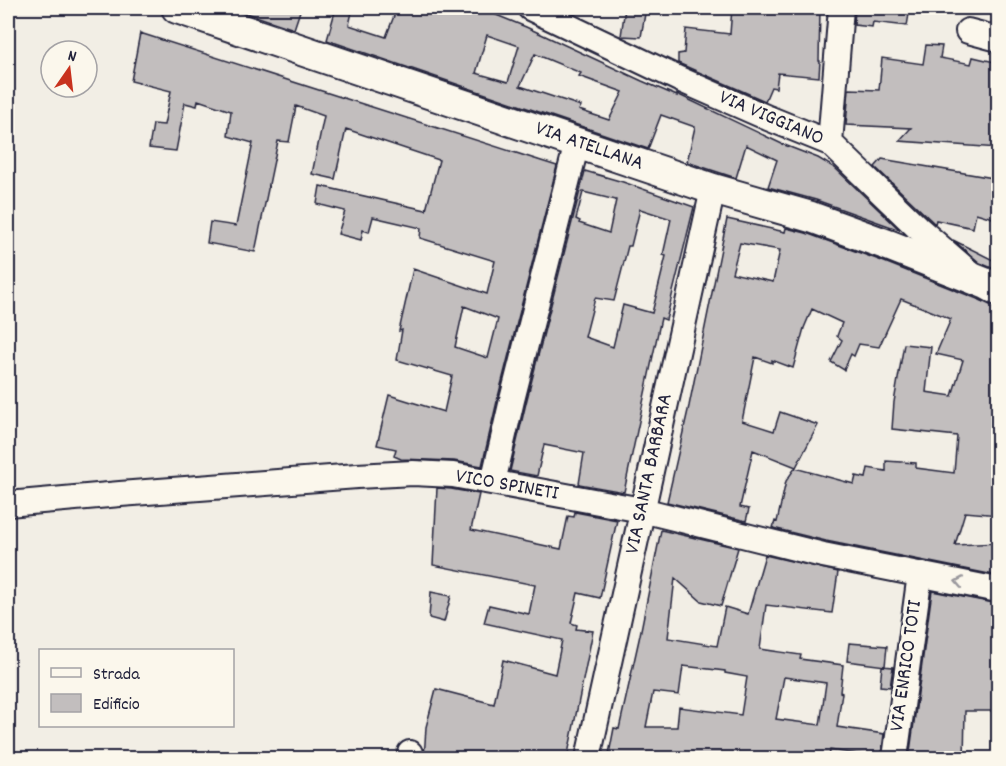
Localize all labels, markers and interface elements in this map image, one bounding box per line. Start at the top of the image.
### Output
north arrow [39,39,99,99]
text: N [65,45,79,69]
street label: VIA VIGGIANO [714,83,828,155]
street label: VIA ATELLANA [531,114,647,180]
street label: VIA SANTA BARBARA [618,391,682,557]
street label: VICO SPINETI [453,462,561,510]
one-way arrow [955,576,965,589]
street label: VIA ENRICO TOTI [883,598,931,734]
legend [39,649,234,727]
text: Strada [93,663,140,688]
text: Edificio [93,693,140,718]

